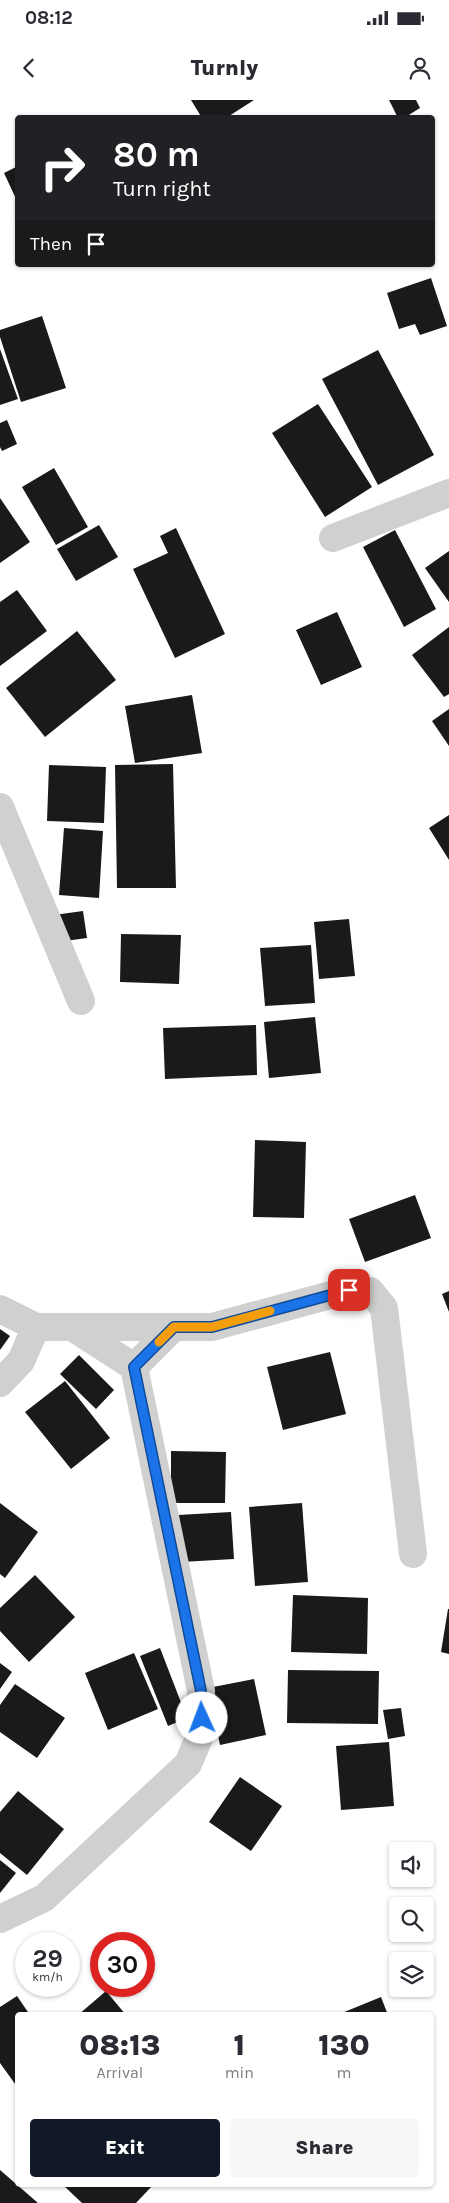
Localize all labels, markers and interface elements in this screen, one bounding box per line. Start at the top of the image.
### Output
text: 08:12 [25,7,73,29]
icon: back [15,54,43,82]
icon: person [406,54,434,82]
text: Turnly [191,55,258,81]
text: 80 m [113,134,200,175]
icon: right [30,135,95,200]
text: Turn right [113,176,211,202]
icon: arrive [82,230,110,258]
text: Then [30,233,72,255]
pin [328,1269,370,1311]
icon: arrive [335,1276,363,1304]
position arrow [175,1691,227,1743]
map controls [389,1842,434,1997]
button: sound [389,1842,434,1887]
button: search [389,1897,434,1942]
speed limit sign: 30 [90,1932,155,1997]
text: 29 [32,1944,63,1973]
button: layers [389,1952,434,1997]
text: km/h [32,1970,63,1984]
text: 08:13 [79,2027,160,2063]
text: 1 [234,2027,245,2063]
text: 130 [318,2027,370,2063]
text: Arrival [96,2063,143,2082]
text: min [225,2063,254,2082]
text: m [337,2063,351,2082]
button: Exit [30,2119,220,2177]
button: Share [230,2119,419,2177]

